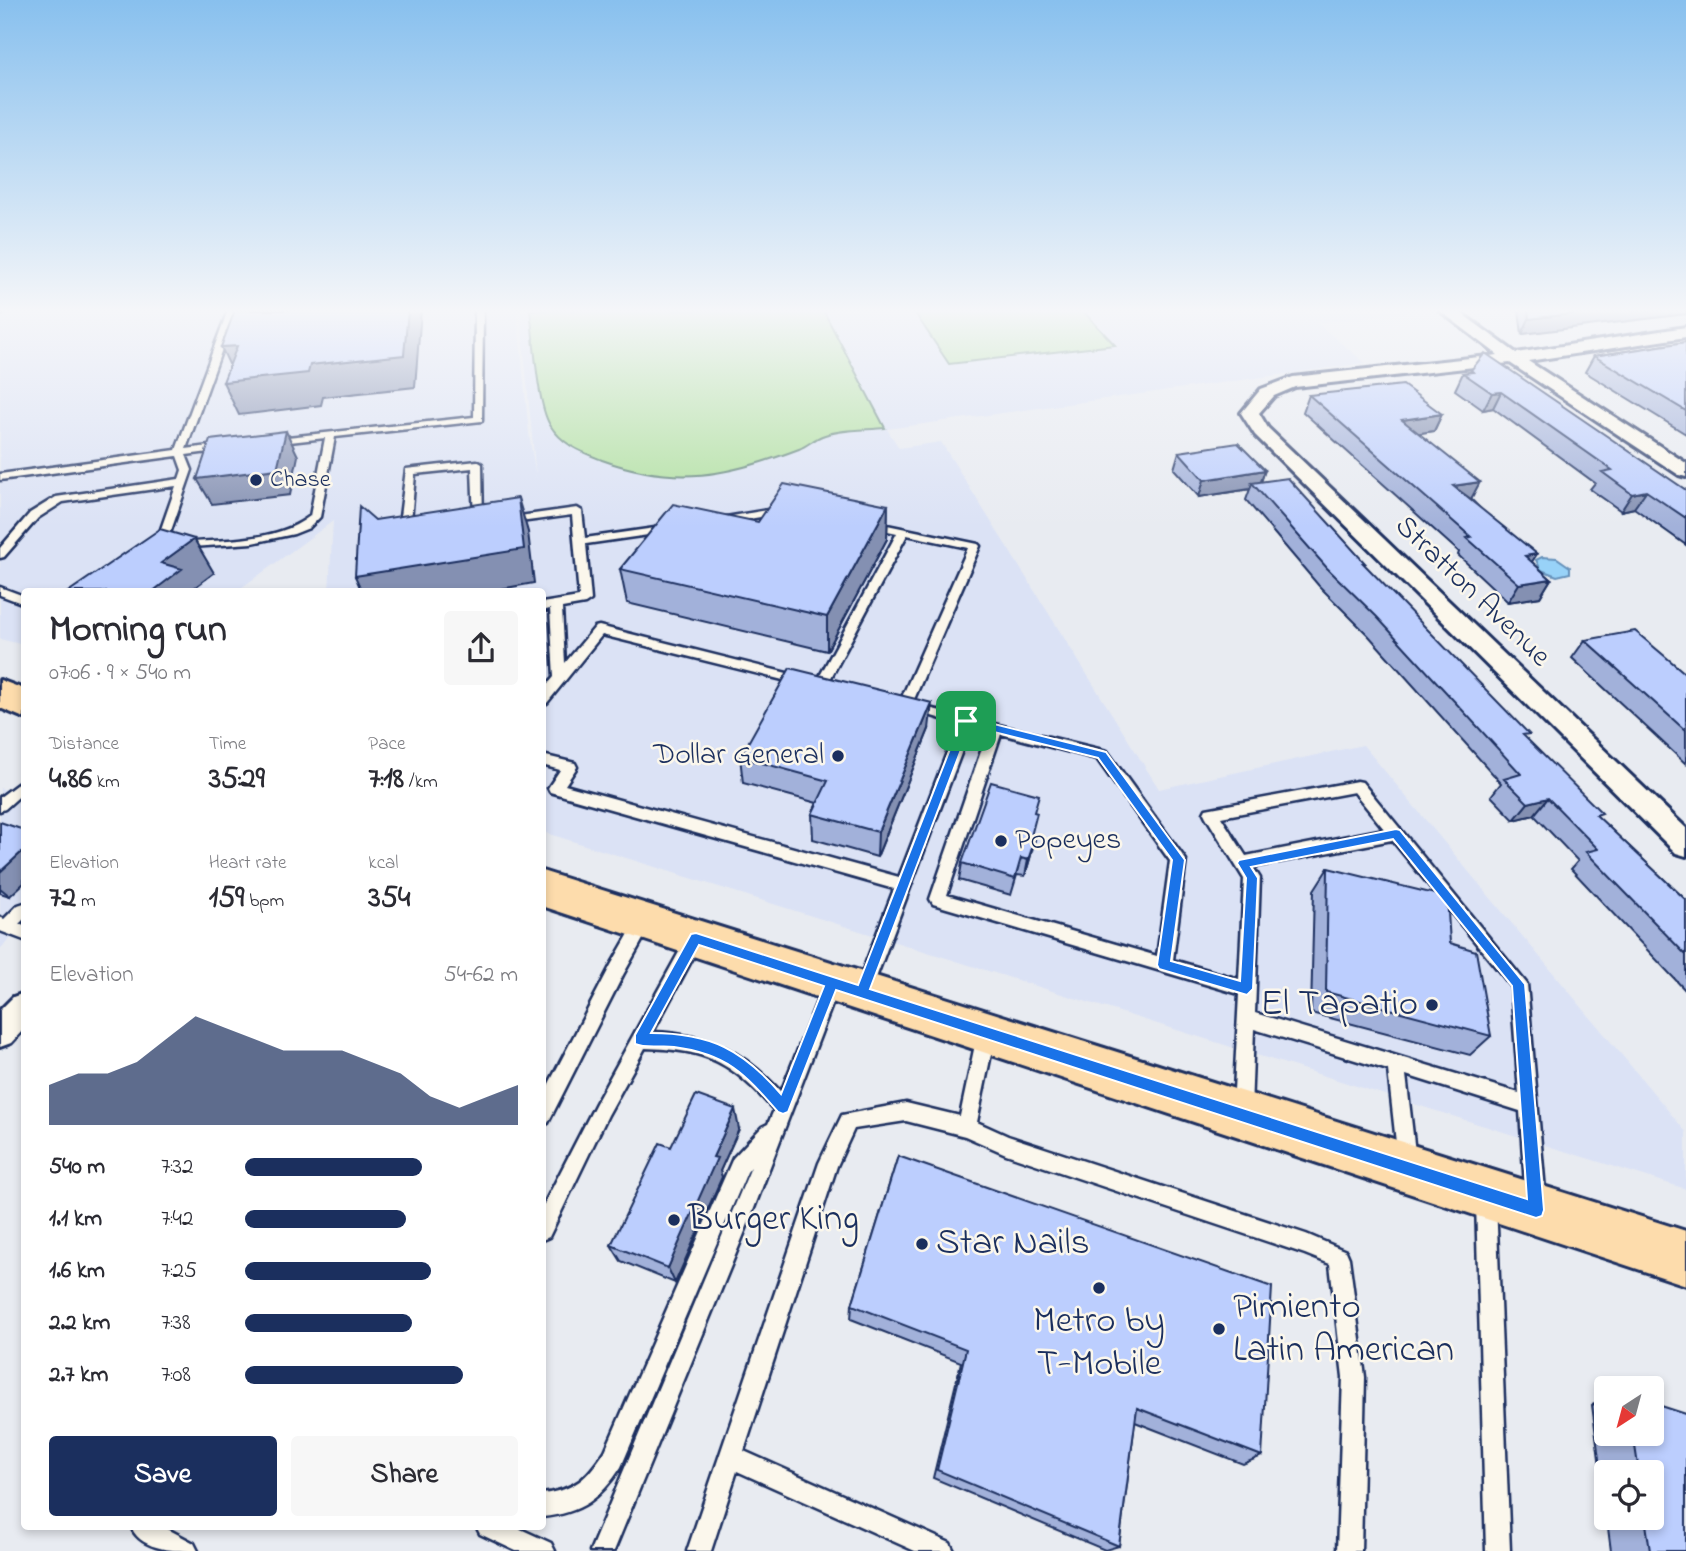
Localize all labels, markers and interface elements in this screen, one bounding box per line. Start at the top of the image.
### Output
place label: Chase [270,463,331,498]
marker: Chase [248,472,264,488]
street label: Stratton Avenue [1384,506,1561,679]
text: Morning run [49,603,227,659]
button: share [444,611,518,685]
text: 07:06 · 9 × 540 m [49,657,191,690]
pin [936,691,996,751]
icon: arrive [947,702,985,740]
text: Distance [49,731,119,758]
text: Time [209,731,246,758]
text: Pace [368,731,405,758]
place label: Dollar General [652,734,824,778]
marker: Dollar General [830,748,846,764]
text: 4.86 [49,758,92,802]
text: 35:29 [209,758,265,802]
text: 7:18 [368,758,404,802]
text: km [92,769,120,796]
text: /km [404,769,438,796]
place label: Popeyes [1015,819,1121,863]
marker: Popeyes [993,833,1009,849]
text: Elevation [49,850,119,877]
text: Heart rate [209,850,287,877]
text: kcal [368,850,399,877]
text: 72 [49,877,76,921]
text: 159 [209,877,244,921]
text: 354 [368,877,410,921]
text: m [76,888,96,915]
text: bpm [244,888,284,915]
text: Elevation [49,959,134,992]
text: 54–62 m [444,959,518,992]
place label: El Tapatio [1260,978,1418,1032]
marker: El Tapatio [1424,997,1440,1013]
text: 540 m [49,1151,105,1184]
text: 7:32 [161,1151,193,1184]
place label: Burger King [687,1193,859,1247]
text: 1.1 km [49,1203,102,1236]
text: 7:42 [161,1203,193,1236]
marker: Burger King [666,1212,682,1228]
place label: Star Nails [936,1217,1090,1271]
marker: Star Nails [914,1236,930,1252]
text: 1.6 km [49,1255,105,1288]
text: 7:25 [161,1255,197,1288]
marker: Metro by T-Mobile [1091,1280,1107,1296]
place label: Pimiento Latin American [1233,1281,1454,1378]
place label: Metro by T-Mobile [1033,1295,1165,1392]
text: 2.2 km [49,1307,110,1340]
text: 7:38 [161,1307,191,1340]
marker: Pimiento Latin American [1211,1321,1227,1337]
text: 2.7 km [49,1359,108,1392]
text: 7:08 [161,1359,191,1392]
north arrow [1594,1376,1664,1446]
map controls [1594,1376,1664,1530]
button: Save [49,1436,277,1516]
button: Share [291,1436,518,1516]
button: locate [1594,1460,1664,1530]

